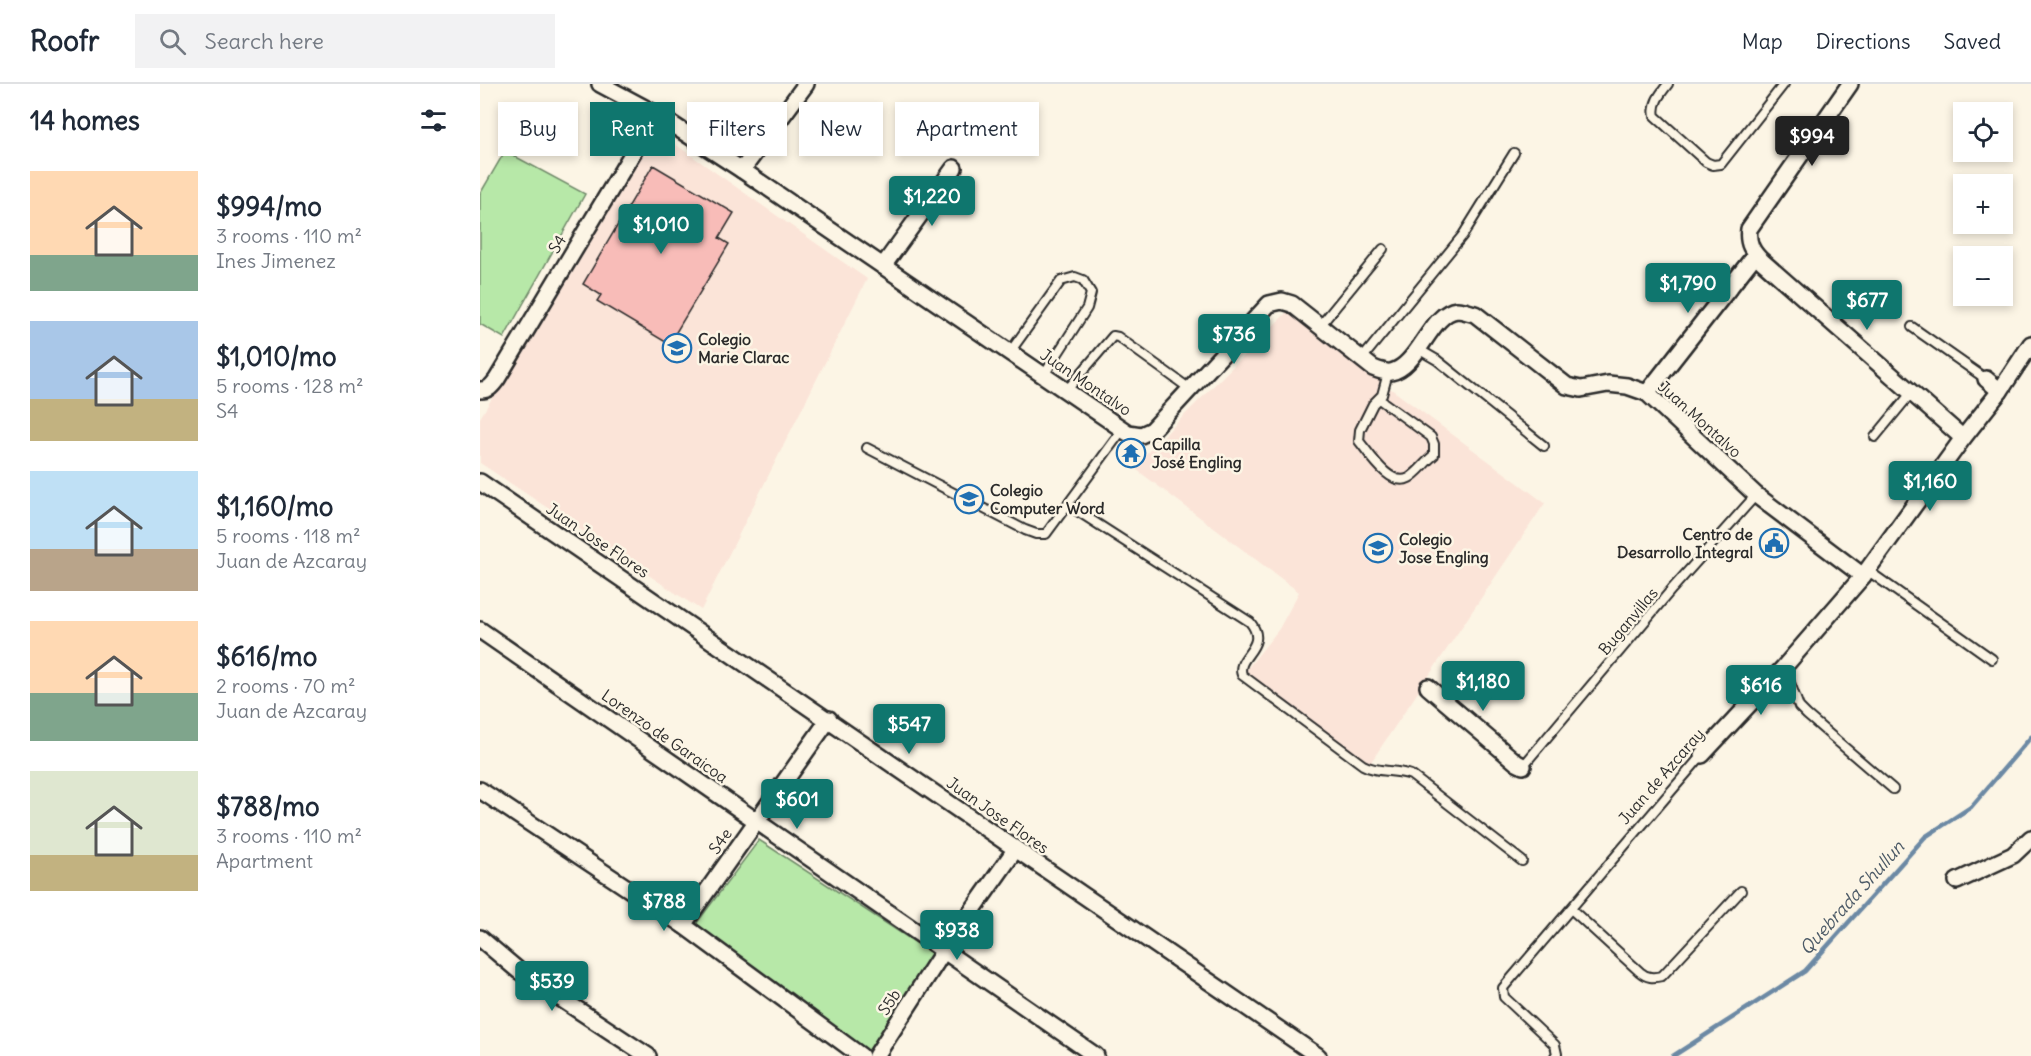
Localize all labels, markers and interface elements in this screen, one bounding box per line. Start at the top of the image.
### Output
search box [135,14,555,68]
text: Roofr [30,23,99,59]
icon: search [156,25,189,58]
text: Search here [204,27,324,55]
text: Map [1742,28,1783,55]
text: Directions [1816,28,1910,55]
text: Saved [1943,28,2001,55]
chip: Buy [498,102,578,156]
chip: Rent [590,102,675,156]
chip: Filters [687,102,787,156]
chip: New [799,102,883,156]
chip: Apartment [895,102,1039,156]
map controls [1953,102,2013,306]
button: locate [1953,102,2013,162]
text: 14 homes [30,104,140,137]
icon: filters [417,104,450,137]
pin: $994 [1776,116,1848,167]
text: $994 [1789,123,1835,148]
button: + [1953,174,2013,234]
pin: $1,220 [883,176,981,227]
text: $1,220 [903,183,961,208]
text: $994/mo [216,190,322,223]
icon: home [78,195,150,267]
pin: $1,010 [612,204,710,255]
text: $1,010 [632,211,690,236]
text: 3 rooms · 110 m² [216,223,362,248]
street label: S4 [544,231,570,257]
button: − [1953,246,2013,306]
text: Ines Jimenez [216,248,336,273]
pin: $1,790 [1639,263,1737,314]
text: $1,790 [1659,270,1717,295]
pin: $677 [1831,280,1903,331]
text: $677 [1846,287,1888,312]
pin: $736 [1198,314,1270,365]
text: $736 [1212,321,1256,346]
place label: Colegio Marie Clarac [698,329,789,367]
school or university icon: Colegio Marie Clarac [661,332,693,364]
text: $1,010/mo [216,340,337,373]
street label: Juan Montalvo [1037,344,1135,420]
icon: home [78,345,150,417]
text: 5 rooms · 128 m² [216,373,364,398]
street label: Juan Montalvo [1654,376,1746,462]
text: S4 [216,398,239,423]
place label: Capilla José Engling [1152,434,1242,473]
temple icon: Capilla José Engling [1115,437,1147,469]
pin: $1,160 [1881,461,1979,512]
text: $1,160 [1903,468,1957,493]
place label: Colegio Computer Word [990,480,1105,519]
school or university icon: Colegio Computer Word [953,483,985,515]
text: $1,160/mo [216,490,333,523]
icon: home [78,495,150,567]
street label: Juan Jose Flores [543,498,653,582]
text: 5 rooms · 118 m² [216,523,361,548]
place label: Centro de Desarrollo Integral [1617,524,1753,563]
public building icon: Centro de Desarrollo Integral [1758,527,1790,559]
place label: Colegio Jose Engling [1399,529,1489,568]
school or university icon: Colegio Jose Engling [1362,532,1394,564]
text: Juan de Azcaray [216,548,367,573]
street label: Buganvillas [1594,583,1662,659]
text: $616/mo [216,640,317,673]
icon: home [78,645,150,717]
pin: $1,180 [1434,661,1532,712]
pin: $616 [1725,665,1797,716]
text: $1,180 [1456,668,1510,693]
text: $616 [1740,672,1782,697]
text: 2 rooms · 70 m² [216,673,356,698]
street label: Lorenzo de Garaicoa [598,685,732,787]
text: Juan de Azcaray [216,698,367,723]
pin: $547 [873,704,945,755]
text: $547 [887,711,931,736]
street label: Juan de Azcaray [1614,724,1708,828]
street label: Juan Jose Flores [943,772,1053,858]
pin: $601 [761,779,833,830]
text: $601 [775,786,819,811]
text: $788/mo [216,790,320,823]
icon: home [78,795,150,867]
text: 3 rooms · 110 m² [216,823,362,848]
street label: S4e [704,824,736,858]
water label: Quebrada Shullun [1794,835,1909,960]
text: Apartment [216,848,313,873]
pin: $788 [628,881,700,932]
text: $788 [642,888,686,913]
pin: $938 [921,910,993,961]
text: $938 [934,917,980,942]
pin: $539 [516,961,588,1012]
text: $539 [529,968,575,993]
street label: S5b [873,985,905,1019]

